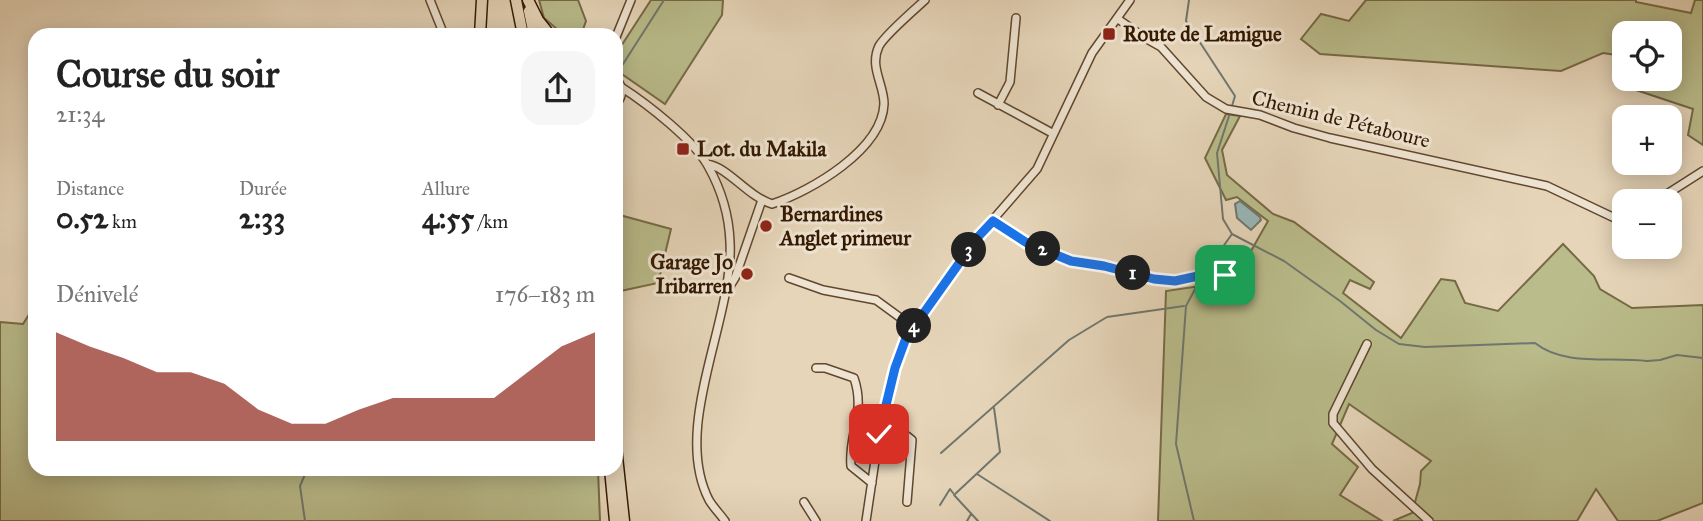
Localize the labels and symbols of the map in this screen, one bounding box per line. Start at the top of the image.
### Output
place label: Route de Lamigue [1123,21,1282,47]
marker: Route de Lamigue [1101,26,1117,42]
street label: Chemin de Pétaboure [1249,84,1433,154]
place label: Lot. du Makila [697,136,828,162]
marker: Lot. du Makila [675,141,691,157]
place label: Bernardines Anglet primeur [778,201,912,251]
marker: Bernardines Anglet primeur [758,218,774,234]
pin: 3 [951,232,986,268]
pin: 2 [1026,232,1060,266]
pin [1195,245,1255,305]
place label: Garage Jo Iribarren [650,249,734,299]
pin: 1 [1116,256,1150,290]
marker: Garage Jo Iribarren [739,266,755,282]
pin: 4 [897,308,932,344]
pin [849,404,909,464]

